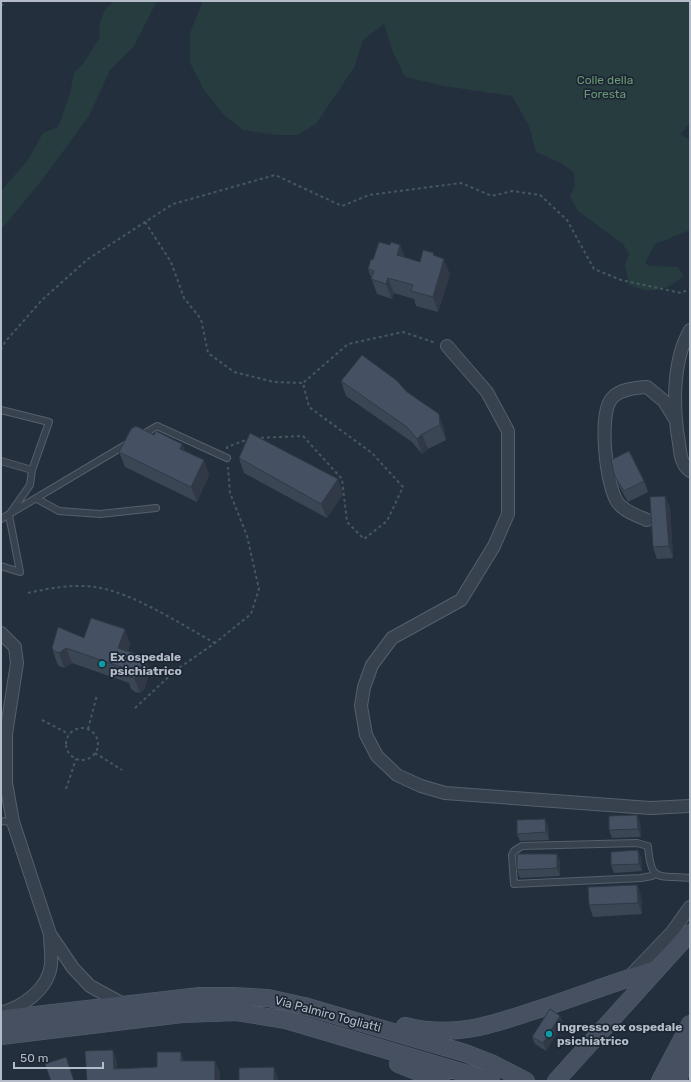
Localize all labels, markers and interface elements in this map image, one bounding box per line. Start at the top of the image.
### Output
park label: Colle della Foresta [577,73,633,101]
place label: Ex ospedale psichiatrico [110,650,182,678]
marker: Ex ospedale psichiatrico [97,659,107,669]
street label: Via Palmiro Togliatti [273,993,383,1035]
place label: Ingresso ex ospedale psichiatrico [557,1020,682,1048]
marker: Ingresso ex ospedale psichiatrico [544,1029,554,1039]
scale bar [14,1044,103,1070]
text: 50 m [20,1051,48,1065]

